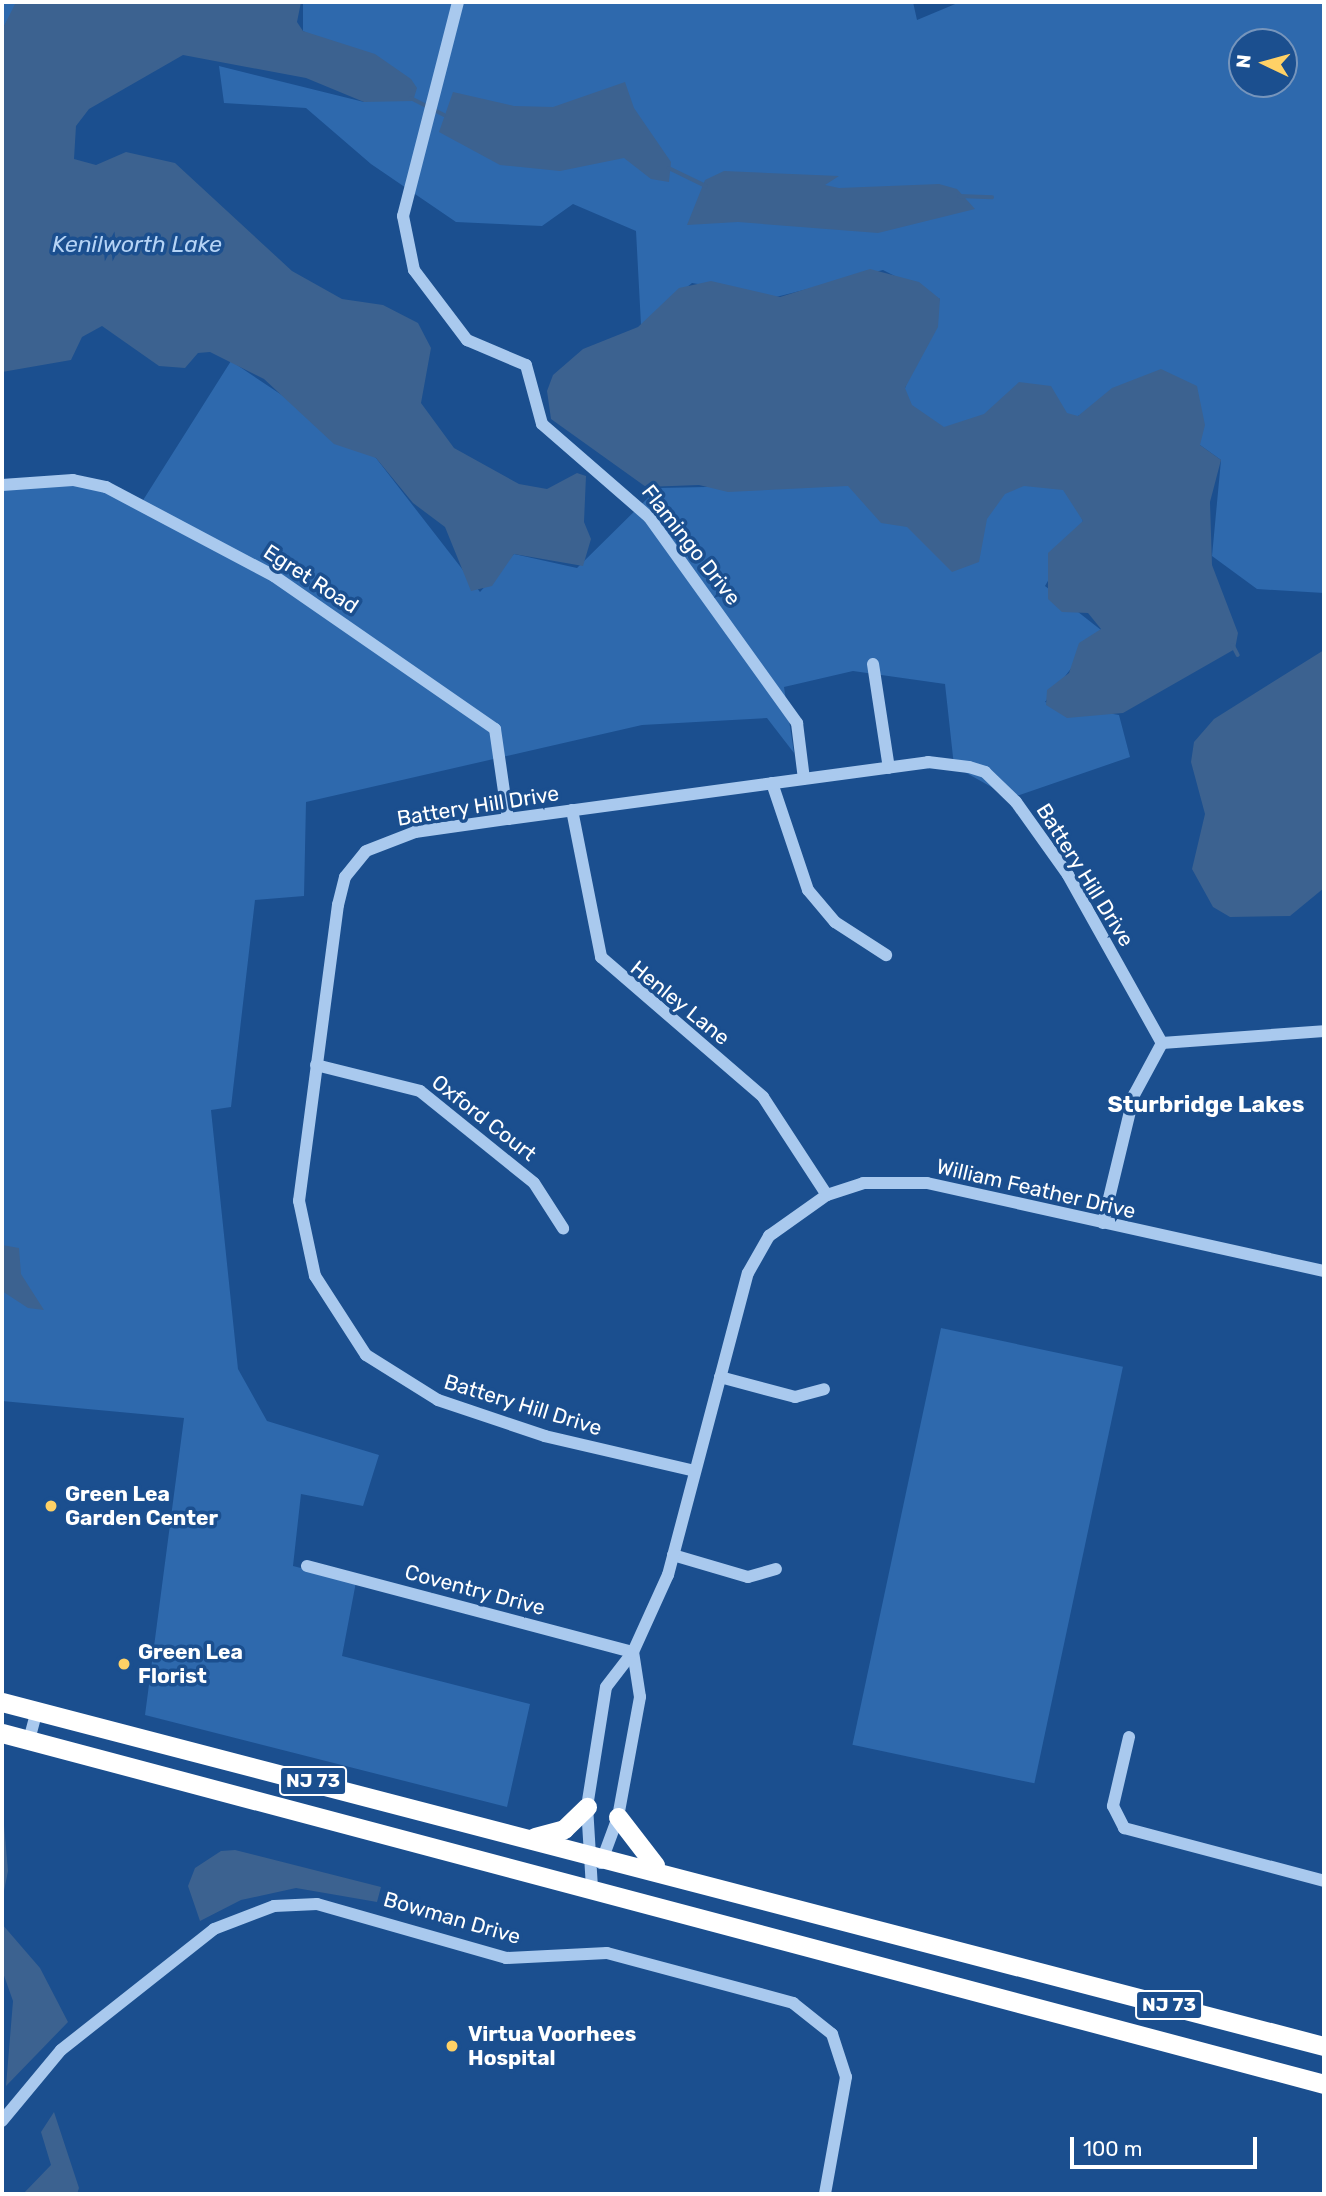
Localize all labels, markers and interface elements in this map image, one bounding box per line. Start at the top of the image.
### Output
north arrow [1228,28,1298,98]
text: N [1232,53,1256,69]
water label: Kenilworth Lake [52,230,222,258]
street label: Flamingo Drive [636,480,746,610]
street label: Egret Road [259,539,363,619]
street label: Battery Hill Drive [395,781,561,831]
street label: Battery Hill Drive [1031,799,1139,951]
street label: Henley Lane [625,955,735,1051]
street label: Oxford Court [427,1069,541,1167]
district label: Sturbridge Lakes [1108,1090,1304,1118]
street label: William Feather Drive [934,1154,1138,1224]
street label: Battery Hill Drive [441,1369,605,1441]
place label: Green Lea Garden Center [65,1481,218,1531]
marker: Green Lea Garden Center [43,1498,59,1514]
street label: Coventry Drive [402,1559,548,1621]
place label: Green Lea Florist [138,1639,243,1689]
marker: Green Lea Florist [116,1656,132,1672]
road number: NJ 73 [278,1765,348,1796]
street label: Bowman Drive [381,1886,523,1950]
road number: NJ 73 [1134,1990,1204,2021]
place label: Virtua Voorhees Hospital [468,2021,637,2071]
marker: Virtua Voorhees Hospital [442,2036,462,2056]
scale bar [1074,2122,1261,2166]
text: 100 m [1083,2136,1142,2161]

